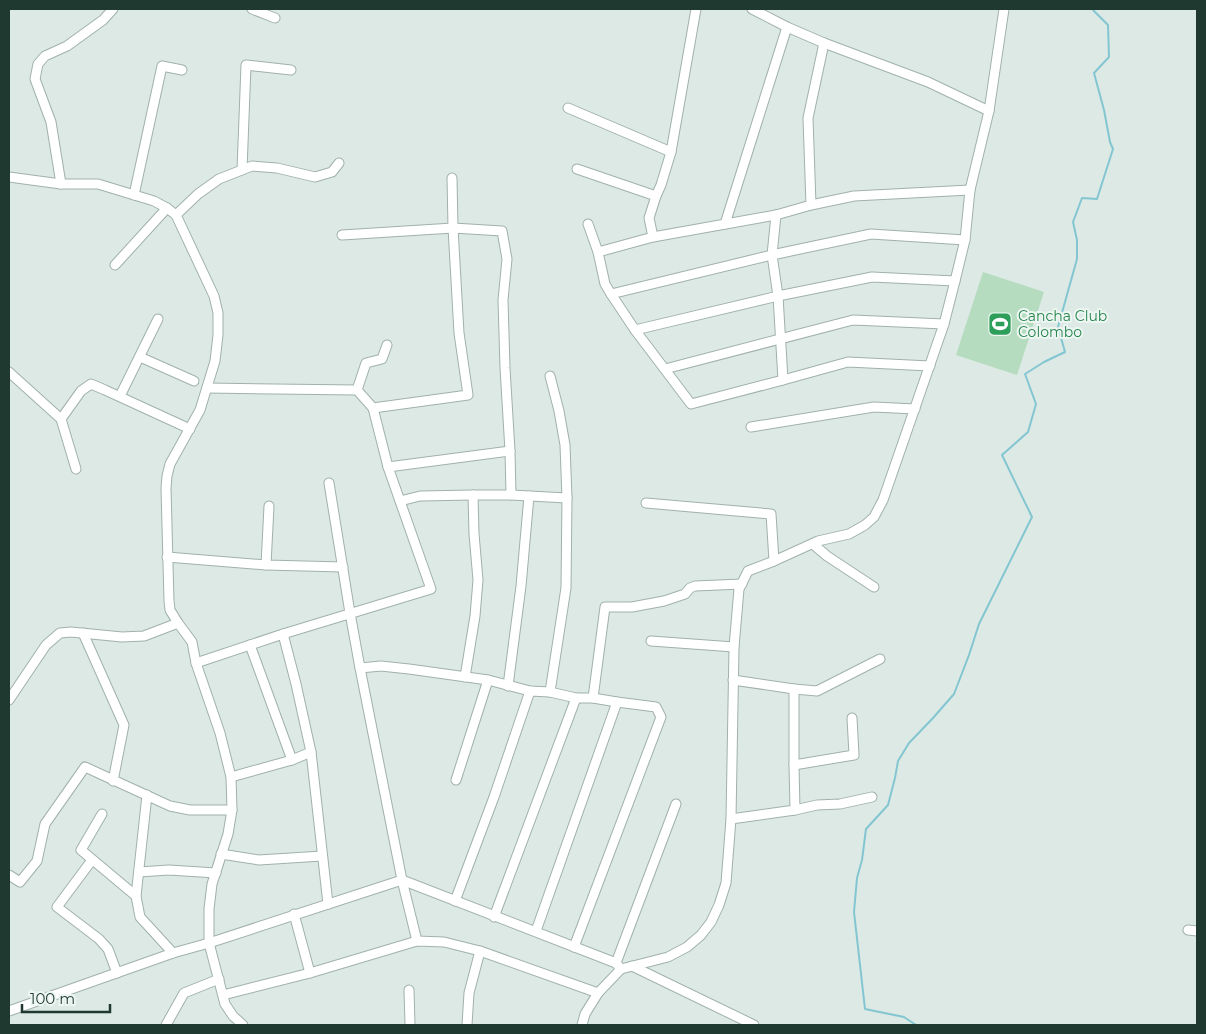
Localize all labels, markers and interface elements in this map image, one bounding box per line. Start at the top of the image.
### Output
place label: Cancha Club Colombo [1018,307,1107,341]
sports icon: Cancha Club Colombo [987,311,1013,337]
scale bar [22,982,110,1014]
text: 100 m [30,989,75,1008]

